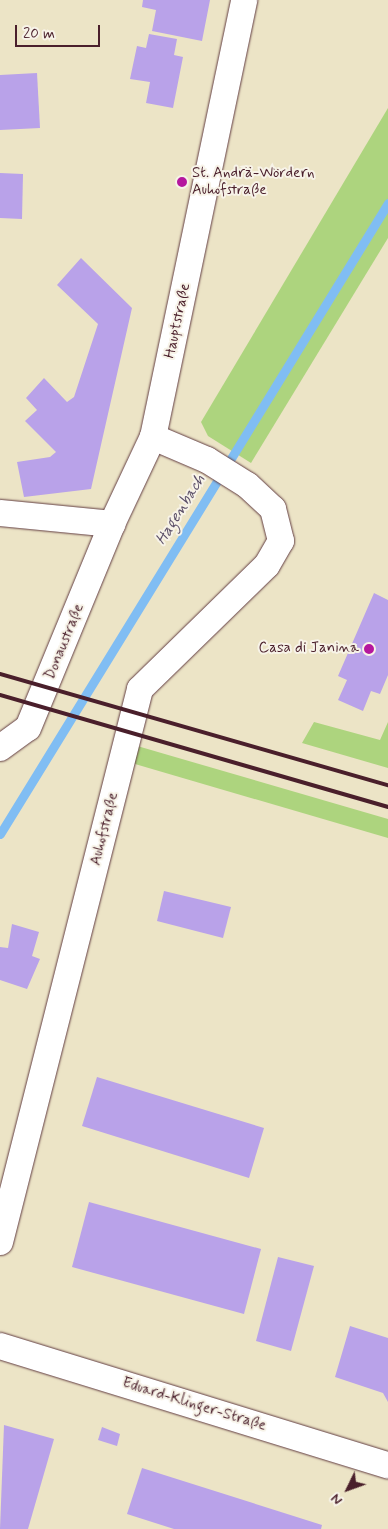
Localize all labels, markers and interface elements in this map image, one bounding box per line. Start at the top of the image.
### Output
scale bar [18,15,102,47]
text: 20 m [23,24,55,44]
place label: St. Andrä-Wördern Auhofstraße [192,164,315,199]
marker: St. Andrä-Wördern Auhofstraße [176,176,188,188]
street label: Hauptstraße [161,282,195,360]
water label: Hagenbach [152,471,210,549]
street label: Donaustraße [42,601,88,683]
place label: Casa di Janina [260,640,359,658]
marker: Casa di Janina [363,643,375,655]
street label: Auhofstraße [87,791,123,867]
street label: Eduard-Klinger-Straße [120,1375,268,1435]
north arrow [323,1464,373,1514]
text: N [327,1490,347,1509]

